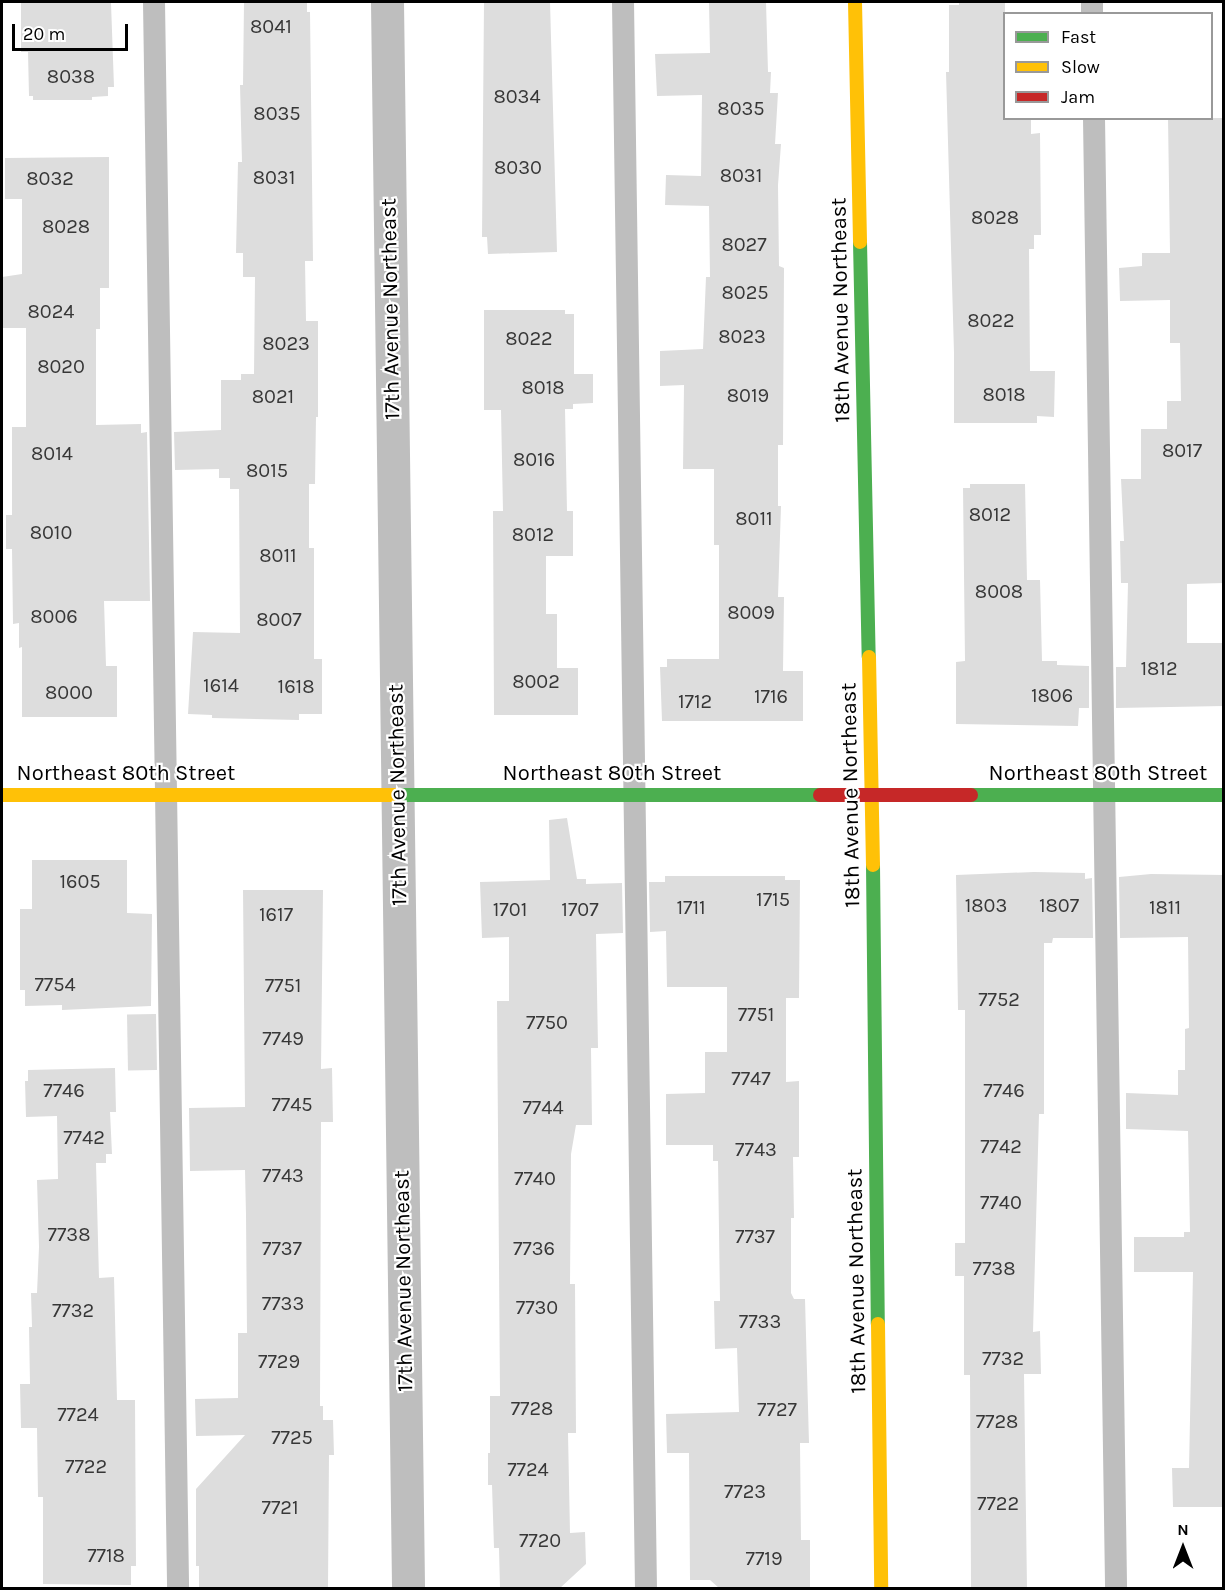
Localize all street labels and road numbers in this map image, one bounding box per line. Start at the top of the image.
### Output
street label: 18th Avenue Northeast [826,197,856,423]
street label: 17th Avenue Northeast [376,198,406,420]
street label: 18th Avenue Northeast [836,682,866,908]
street label: 17th Avenue Northeast [383,684,413,906]
street label: Northeast 80th Street [17,761,235,787]
street label: Northeast 80th Street [503,761,721,787]
street label: Northeast 80th Street [989,761,1207,787]
street label: 18th Avenue Northeast [842,1168,872,1394]
street label: 17th Avenue Northeast [389,1170,419,1392]

